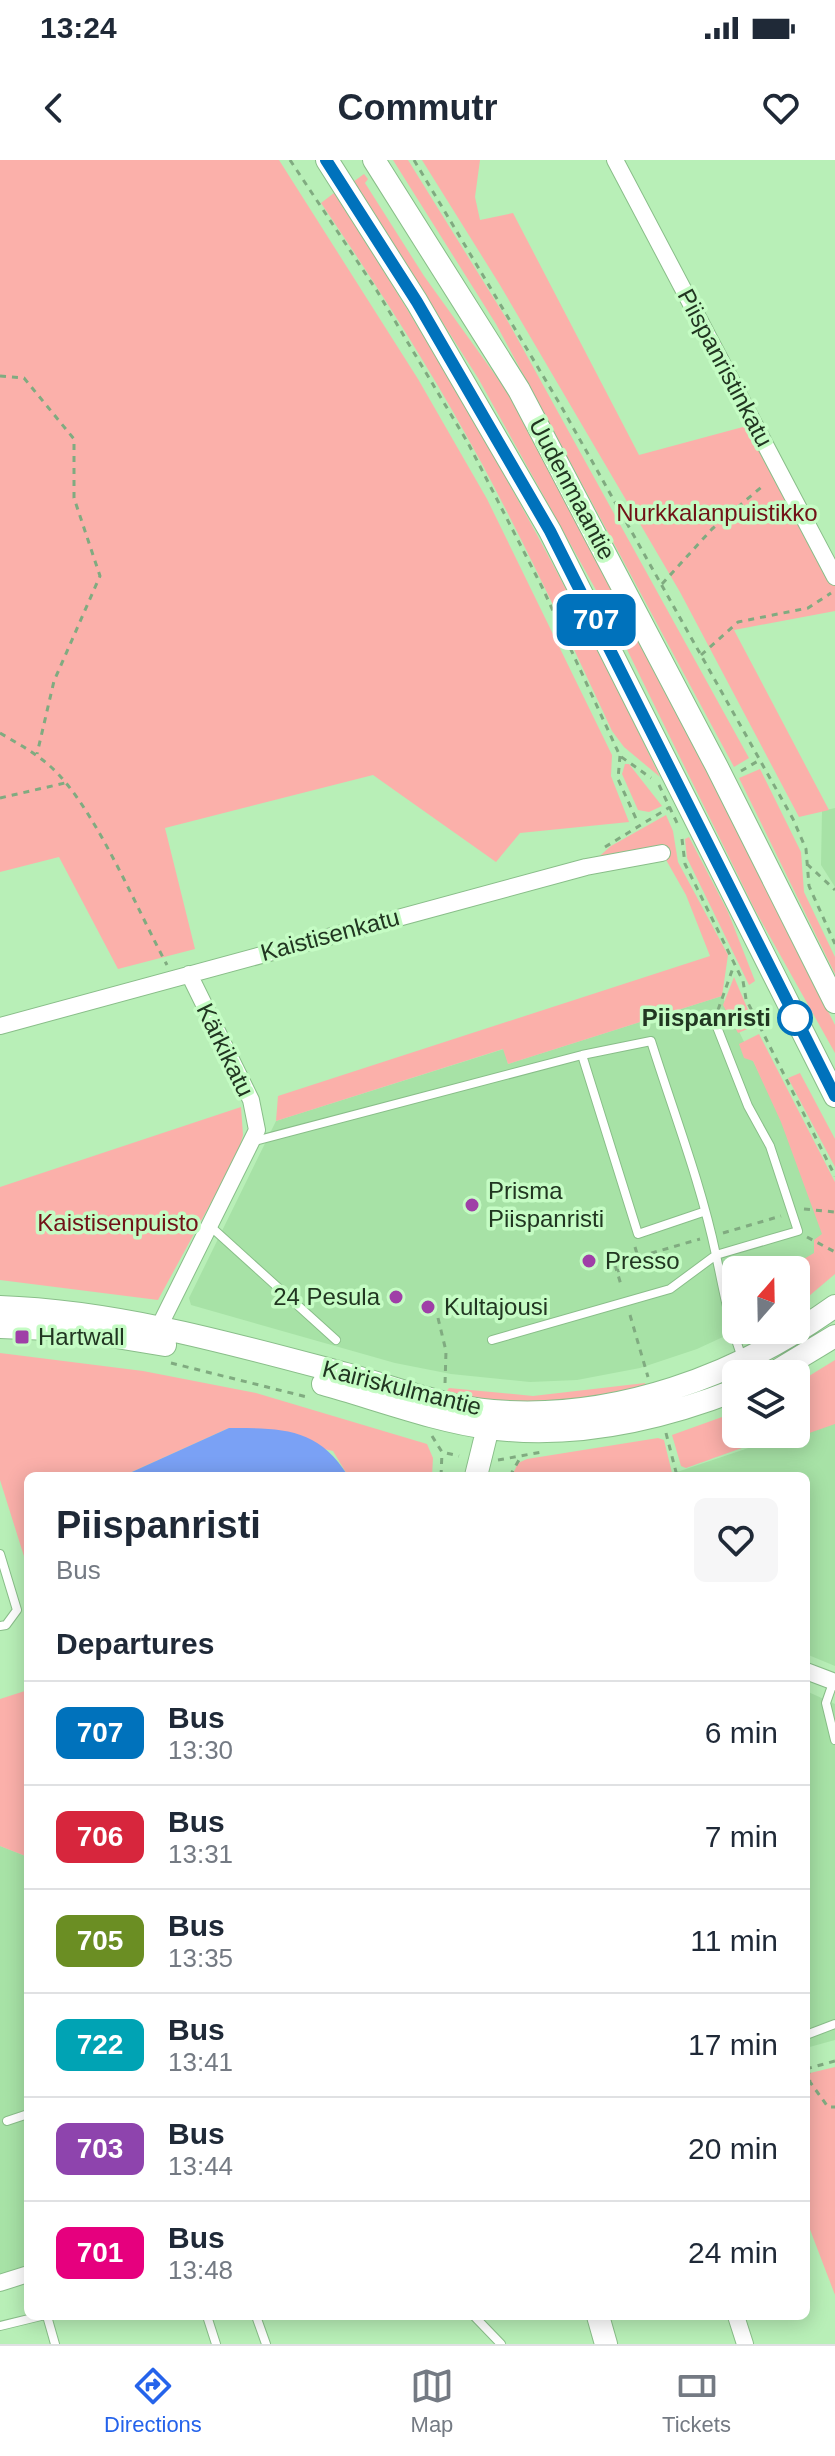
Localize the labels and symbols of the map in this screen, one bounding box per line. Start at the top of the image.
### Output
street label: Piispanristinkatu [673,284,778,451]
street label: Uudenmaantie [524,414,621,564]
park label: Nurkkalanpuistikko [616,499,818,526]
line badge: 707 [550,594,642,646]
street label: Kaistisenkatu [257,903,402,966]
street label: Kärkikatu [191,999,260,1101]
marker: Piispanristi [778,1001,812,1035]
place label: Piispanristi [642,1004,771,1031]
place label: Prisma Piispanristi [488,1177,604,1232]
marker: Prisma Piispanristi [463,1196,481,1214]
park label: Kaistisenpuisto [37,1209,199,1236]
place label: Presso [605,1247,680,1274]
marker: Presso [580,1252,598,1270]
north arrow [722,1256,810,1344]
place label: 24 Pesula [273,1283,381,1310]
marker: 24 Pesula [387,1288,405,1306]
place label: Kultajousi [444,1293,548,1320]
marker: Kultajousi [419,1298,437,1316]
place label: Hartwall [38,1323,125,1350]
marker: Hartwall [13,1328,31,1346]
street label: Kairiskulmantie [320,1355,484,1420]

